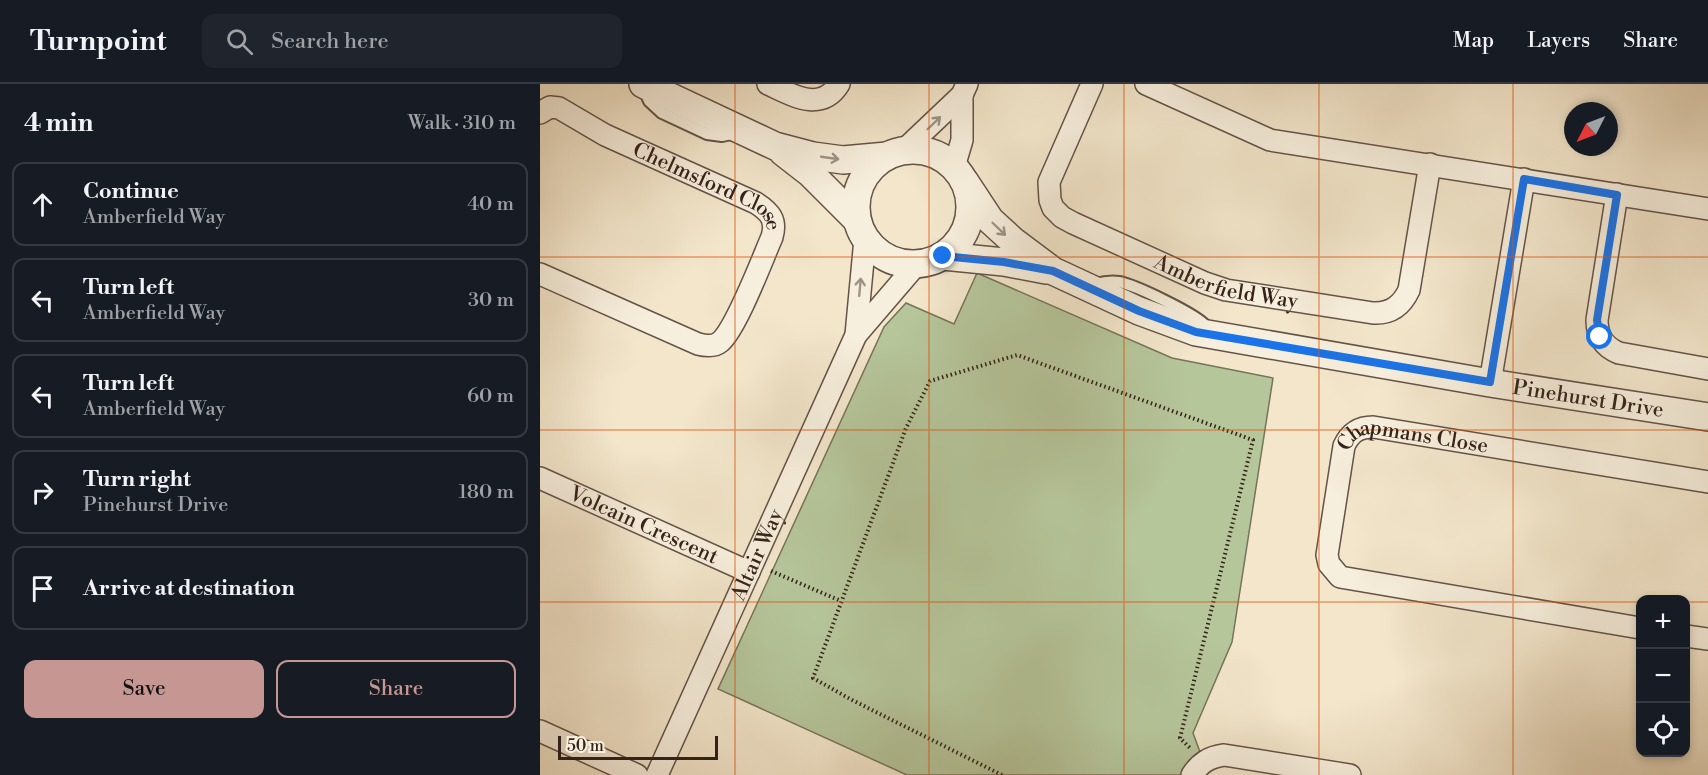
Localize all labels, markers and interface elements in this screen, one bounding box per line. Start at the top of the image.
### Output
search box [202,14,622,68]
text: Turnpoint [30,24,166,59]
icon: search [223,25,256,58]
text: Search here [271,28,389,55]
text: Map [1453,28,1494,54]
text: Layers [1527,28,1590,54]
text: Share [1623,28,1678,54]
north arrow [1564,102,1618,156]
text: 4 min [24,107,94,139]
text: Walk · 310 m [408,111,516,136]
one-way arrow [926,116,941,131]
street label: Chelmsford Close [628,137,786,231]
one-way arrow [820,153,840,164]
text: Continue [83,178,179,205]
icon: ahead [26,188,59,221]
text: 40 m [467,192,514,217]
text: Amberfield Way [83,205,225,230]
one-way arrow [992,221,1007,236]
route end [929,242,955,268]
street label: Amberfield Way [1149,249,1300,315]
text: Turn left [83,274,174,301]
one-way arrow [855,277,866,297]
icon: left [26,284,59,317]
text: 30 m [468,288,514,313]
text: Amberfield Way [83,301,225,326]
route start [1586,323,1612,349]
text: Turn left [83,370,174,397]
street label: Pinehurst Drive [1511,375,1665,424]
icon: left [26,380,59,413]
text: 60 m [467,384,514,409]
text: Amberfield Way [83,397,225,422]
street label: Chapmans Close [1332,415,1490,460]
text: Turn right [83,466,191,493]
icon: right [26,476,59,509]
text: 180 m [459,480,514,505]
street label: Volcain Crescent [564,480,723,571]
text: Pinehurst Drive [83,493,228,518]
street label: Altair Way [725,504,790,606]
icon: arrive [26,572,59,605]
text: Arrive at destination [83,575,295,602]
map controls [1636,595,1690,757]
button: + [1636,595,1690,649]
button: − [1636,649,1690,703]
button: Save [24,660,264,718]
button: Share [276,660,516,718]
button: locate [1636,703,1690,757]
scale bar [558,733,718,760]
text: 50 m [567,736,604,756]

